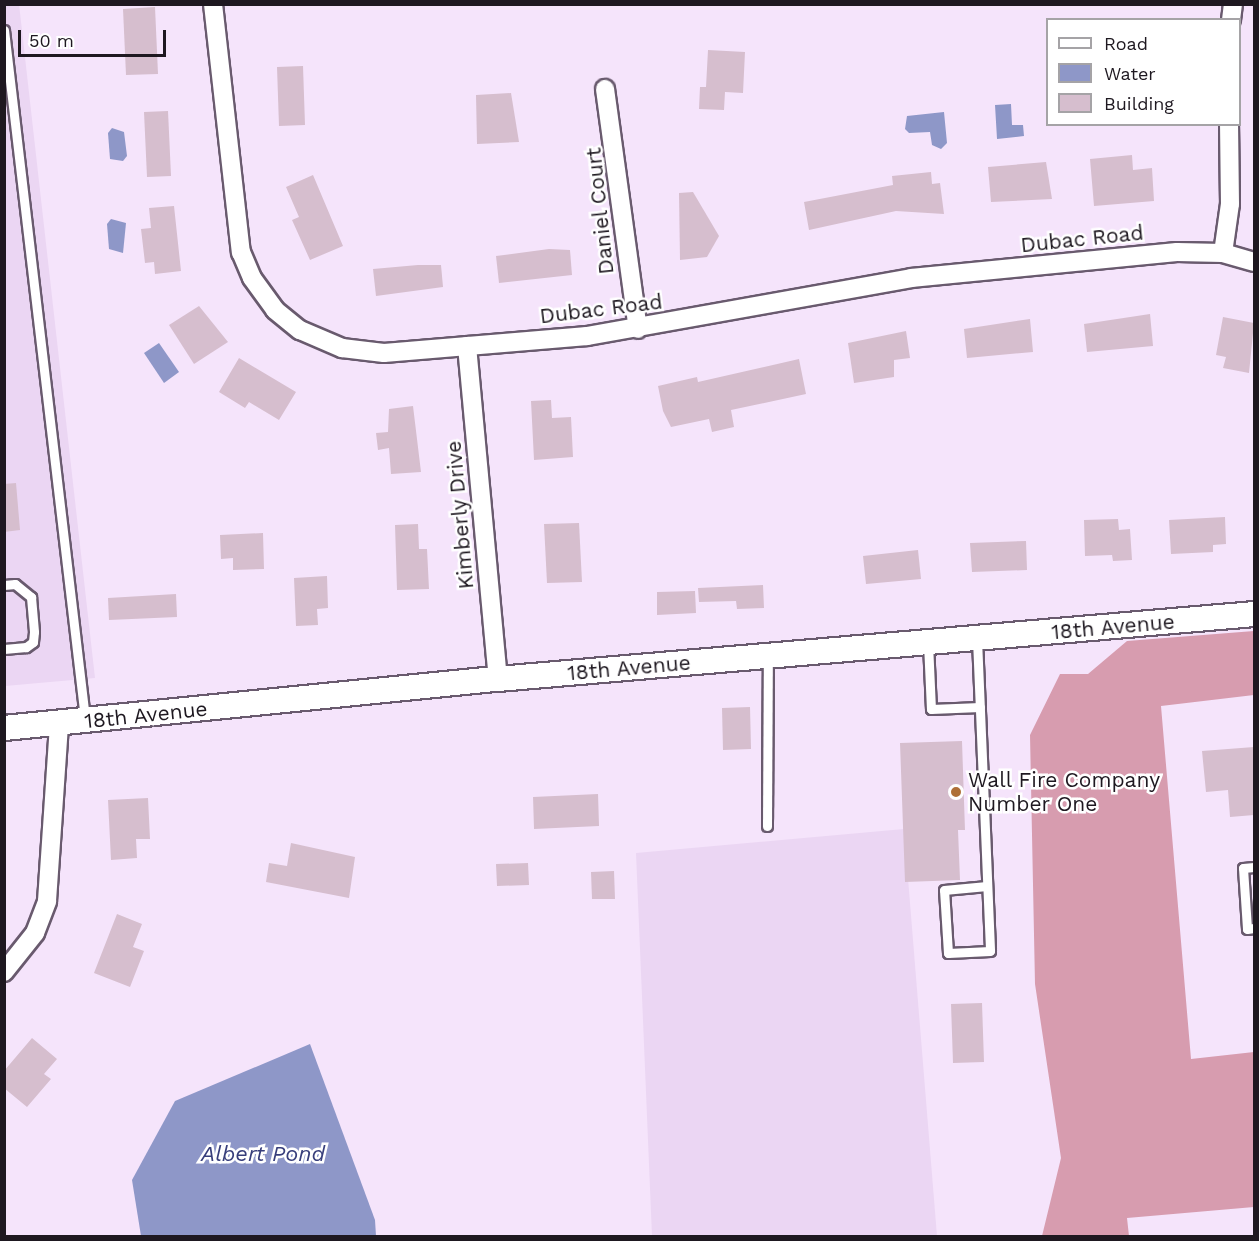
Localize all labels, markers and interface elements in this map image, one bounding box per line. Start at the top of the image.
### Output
scale bar [21,18,170,56]
legend [1046,18,1241,126]
text: 50 m [29,30,74,51]
text: Road [1104,33,1148,54]
text: Water [1104,63,1156,84]
text: Building [1104,93,1174,114]
street label: Daniel Court [581,146,619,276]
street label: Dubac Road [1019,220,1145,258]
street label: Dubac Road [538,289,664,329]
street label: Kimberly Drive [441,440,479,590]
street label: 18th Avenue [1050,609,1176,645]
street label: 18th Avenue [566,650,692,686]
street label: 18th Avenue [83,696,209,734]
place label: Wall Fire Company Number One [968,767,1161,817]
marker: Wall Fire Company Number One [949,785,963,799]
water label: Albert Pond [201,1141,325,1167]

